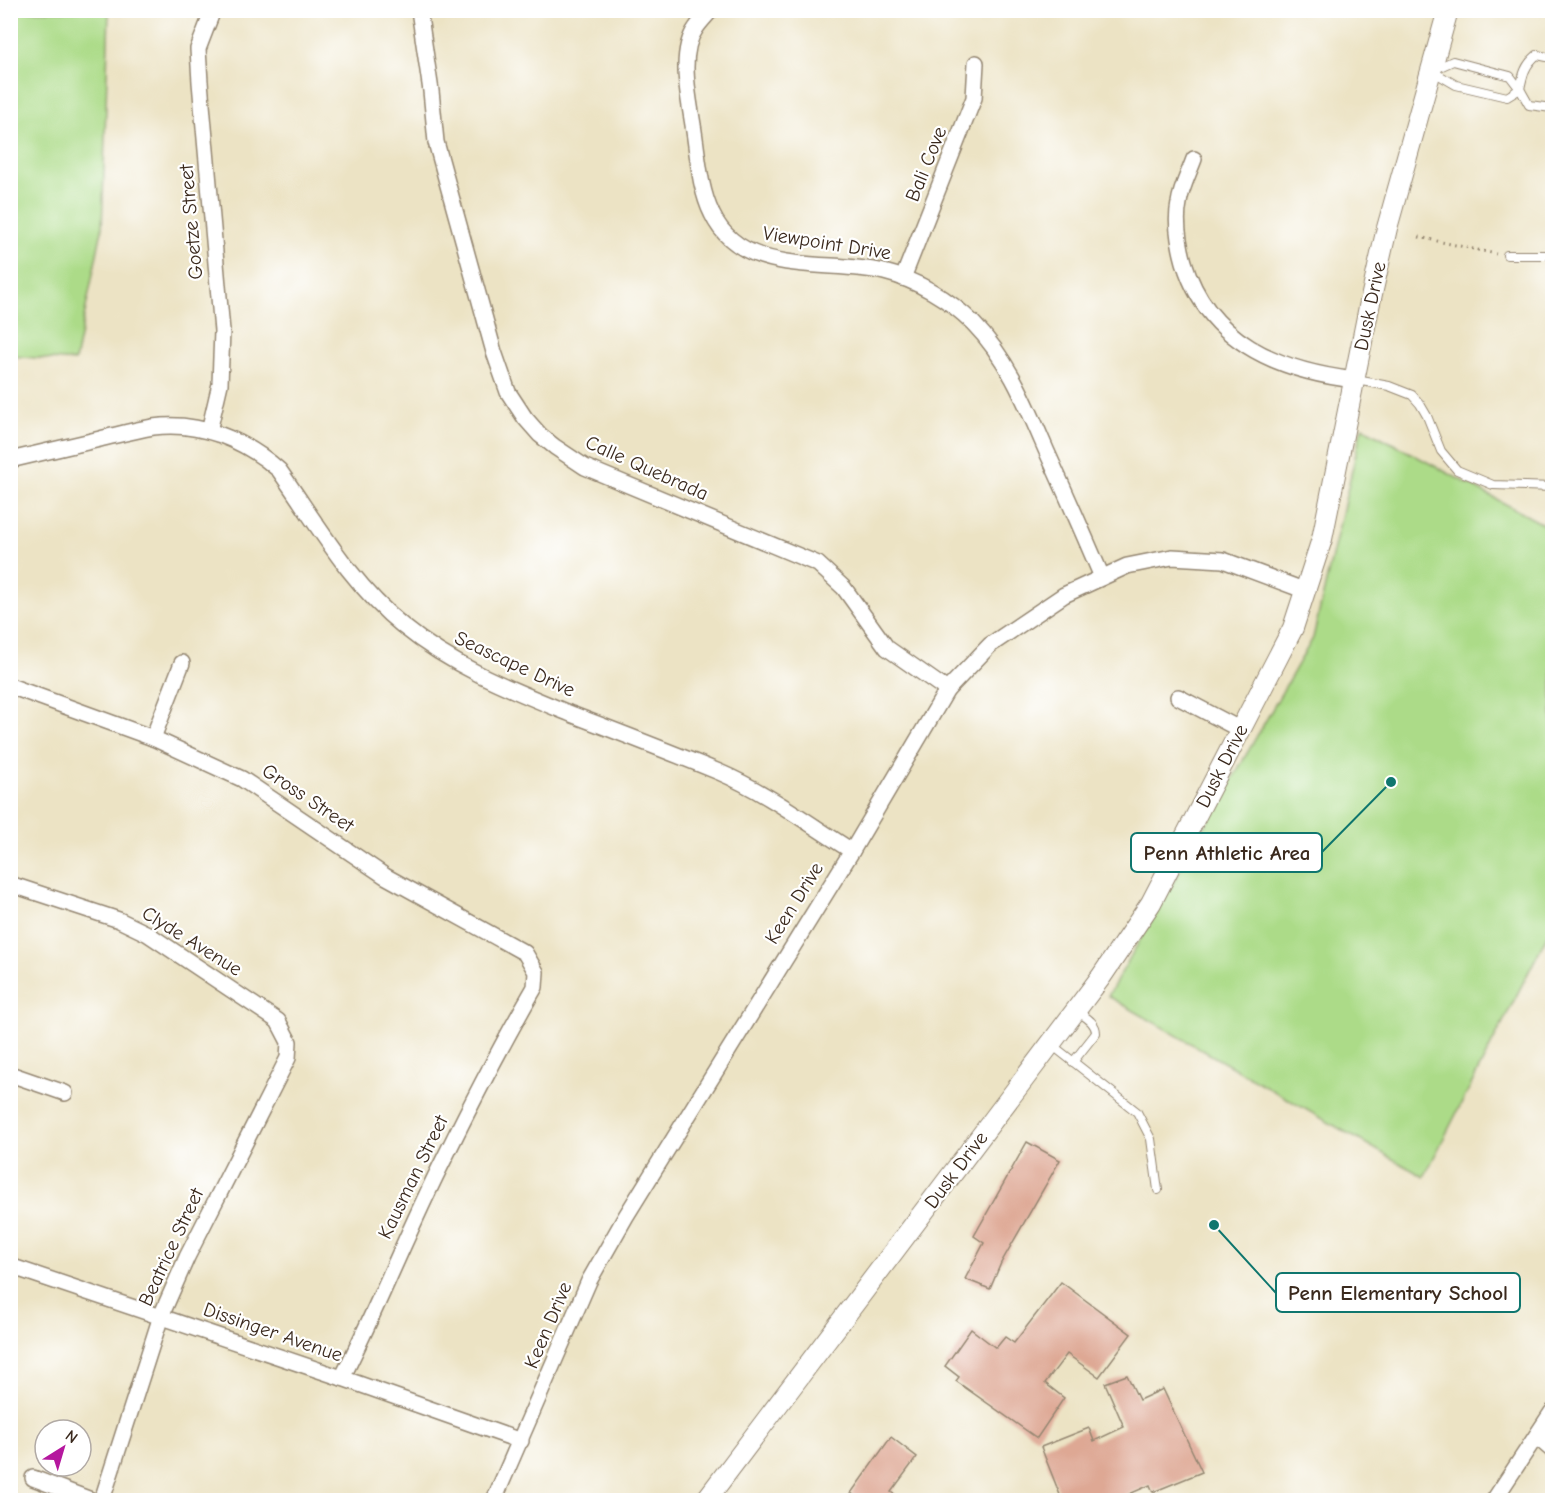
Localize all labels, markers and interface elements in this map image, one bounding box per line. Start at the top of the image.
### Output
street label: Bali Cove [901,123,951,205]
street label: Goetze Street [174,162,207,281]
street label: Viewpoint Drive [761,222,893,264]
street label: Dusk Drive [1349,259,1391,353]
street label: Calle Quebrada [582,431,712,505]
street label: Seascape Drive [451,626,579,702]
street label: Dusk Drive [1191,720,1253,812]
street label: Gross Street [258,759,359,838]
callout: Penn Athletic Area [1131,833,1322,872]
text: Penn Athletic Area [1144,841,1310,865]
street label: Keen Drive [760,858,828,948]
street label: Clyde Avenue [138,901,246,981]
street label: Kausman Street [373,1110,453,1243]
street label: Dusk Drive [920,1127,992,1213]
street label: Beatrice Street [134,1183,209,1310]
callout: Penn Elementary School [1276,1273,1520,1312]
street label: Keen Drive [519,1278,577,1372]
text: Penn Elementary School [1288,1281,1508,1305]
street label: Dissinger Avenue [200,1297,346,1367]
north arrow [33,1418,93,1478]
text: N [62,1426,81,1447]

